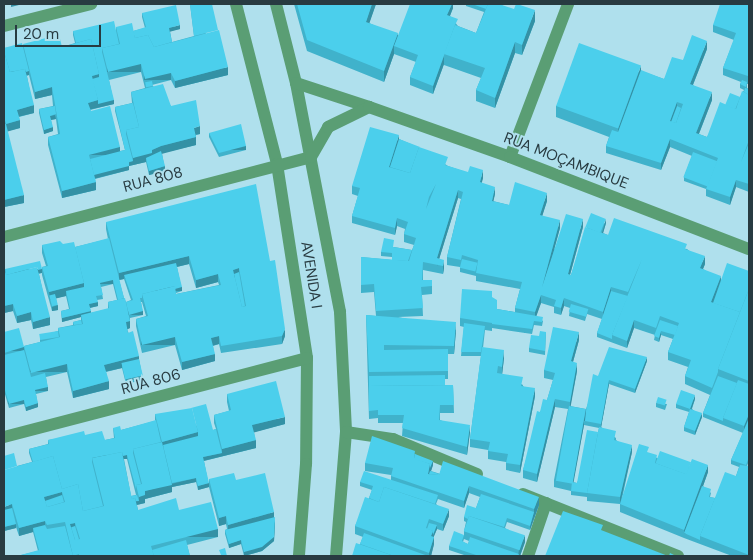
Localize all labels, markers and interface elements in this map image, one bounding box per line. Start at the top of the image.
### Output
scale bar [18,15,104,47]
text: 20 m [23,24,59,44]
street label: RUA MOÇAMBIQUE [501,129,631,193]
street label: RUA 808 [121,163,185,197]
street label: AVENIDA I [297,240,325,310]
street label: RUA 806 [119,365,183,399]

